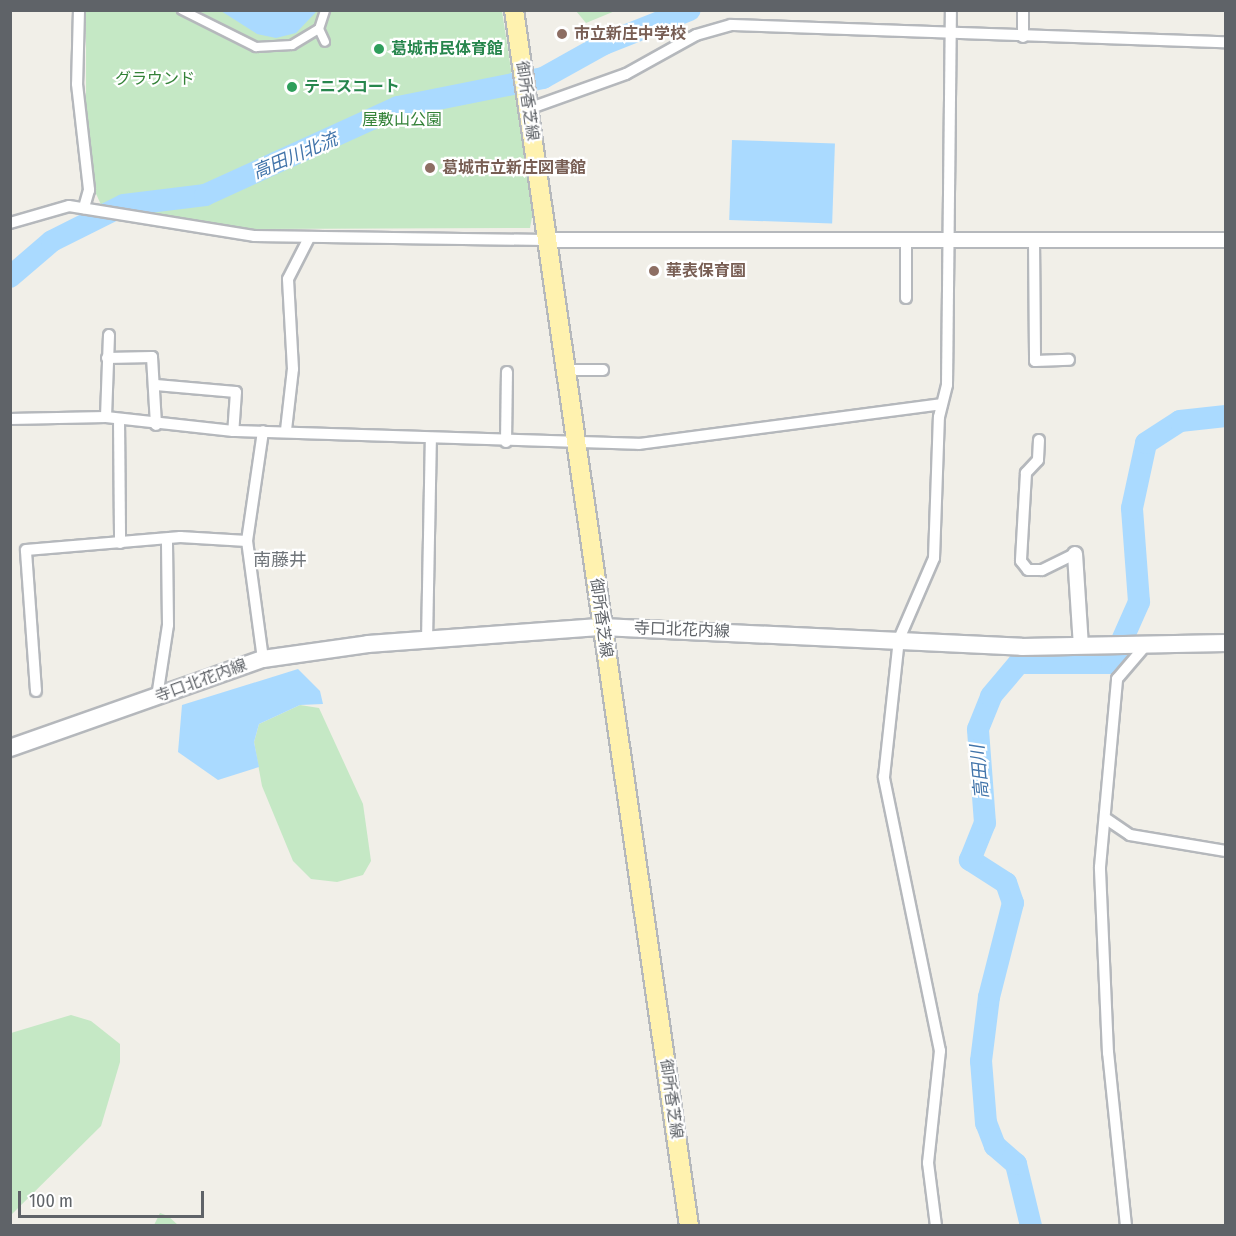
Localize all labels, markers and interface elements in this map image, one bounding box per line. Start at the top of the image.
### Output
place label: 市立新庄中学校 [574,24,686,44]
marker: 市立新庄中学校 [555,27,569,41]
place label: 葛城市民体育館 [391,39,503,59]
marker: 葛城市民体育館 [372,42,386,56]
street label: 御所香芝線 [512,60,542,142]
park label: グラウンド [115,69,195,89]
place label: テニスコート [304,77,400,97]
marker: テニスコート [285,80,299,94]
park label: 屋敷山公園 [362,110,442,130]
water label: 高田川北流 [249,128,341,184]
place label: 葛城市立新庄図書館 [442,158,586,178]
marker: 葛城市立新庄図書館 [423,161,437,175]
place label: 華表保育園 [666,261,746,281]
marker: 華表保育園 [647,264,661,278]
district label: 南藤井 [253,549,307,571]
street label: 御所香芝線 [586,577,616,659]
street label: 寺口北花内線 [634,619,730,641]
street label: 寺口北花内線 [153,656,249,706]
water label: 高田川 [967,744,993,800]
street label: 御所香芝線 [656,1058,686,1140]
scale bar [21,1179,207,1217]
text: 100 m [29,1190,73,1212]

